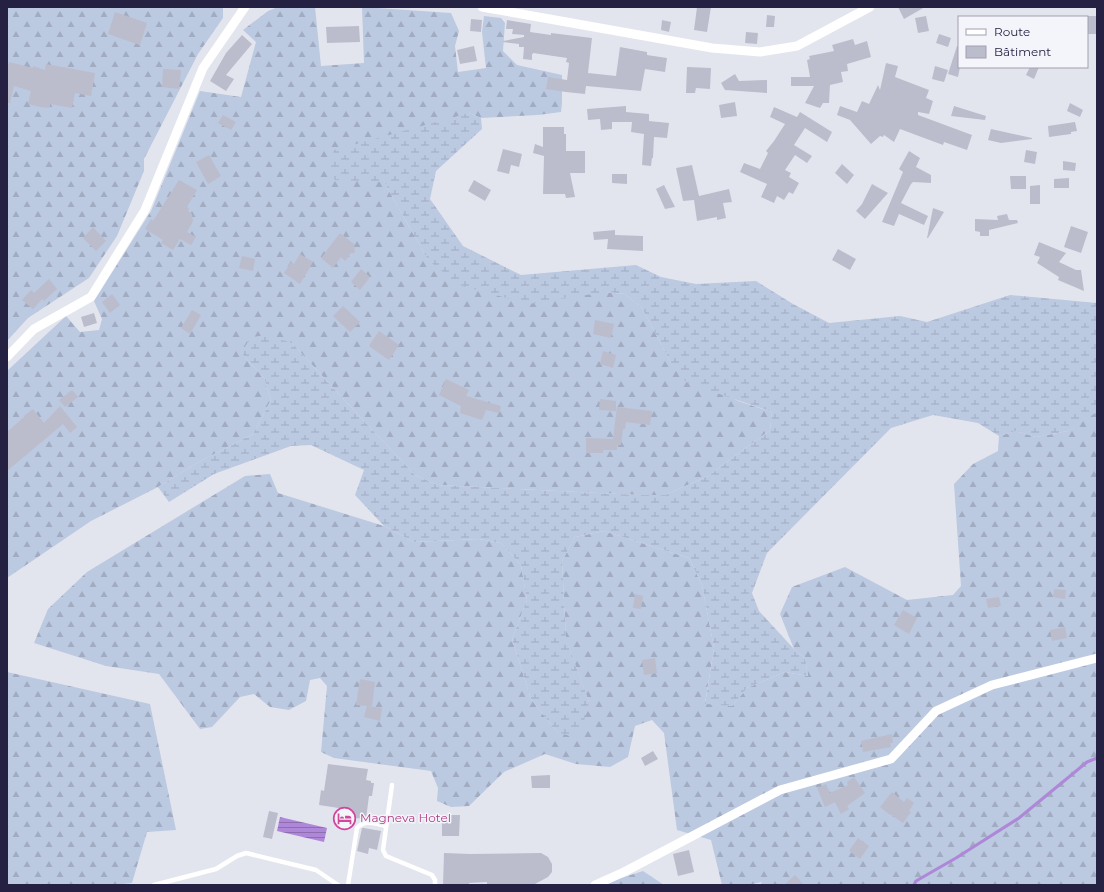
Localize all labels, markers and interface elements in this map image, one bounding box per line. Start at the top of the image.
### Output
legend [958,16,1088,68]
text: Route [994,24,1030,39]
text: Bâtiment [994,44,1051,59]
hotel icon: Magneva Hotel [332,805,358,831]
place label: Magneva Hotel [360,810,451,825]

